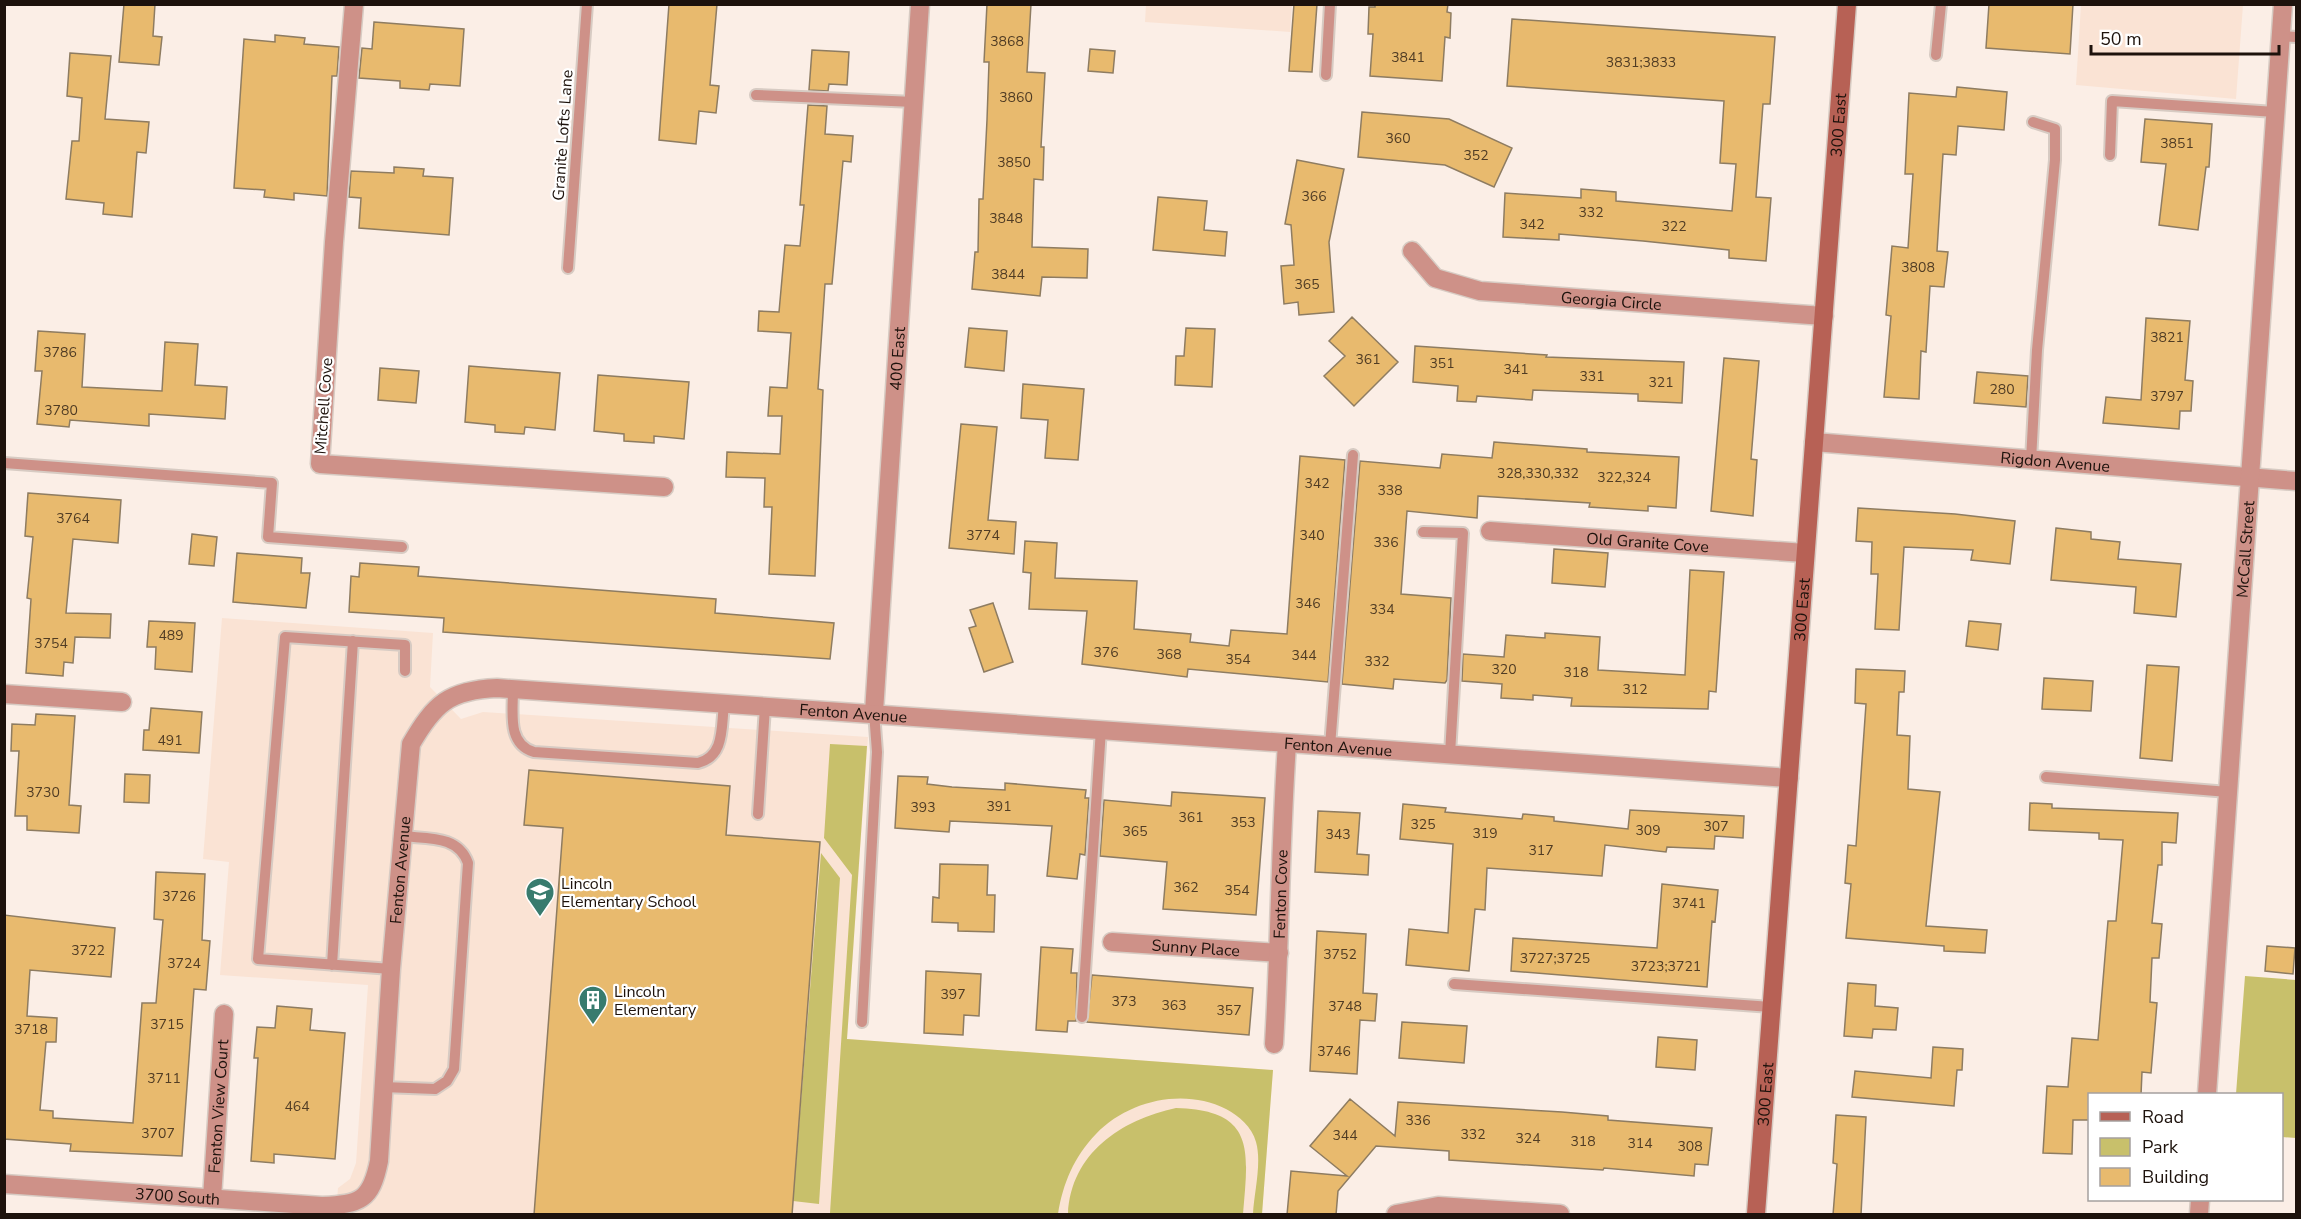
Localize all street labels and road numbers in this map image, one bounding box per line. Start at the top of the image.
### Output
street label: Granite Lofts Lane [547,69,579,201]
street label: 300 East [1826,92,1852,158]
street label: Georgia Circle [1560,287,1663,316]
street label: 400 East [885,326,911,391]
street label: Mitchell Cove [310,357,338,455]
street label: Rigdon Avenue [2000,447,2111,478]
street label: McCall Street [2232,500,2260,599]
street label: Old Granite Cove [1586,528,1710,558]
street label: 300 East [1789,577,1816,642]
street label: Fenton Avenue [798,699,908,729]
street label: Fenton Avenue [1283,733,1393,762]
street label: Fenton Avenue [385,815,417,925]
street label: Fenton Cove [1269,849,1294,939]
street label: Sunny Place [1151,935,1241,962]
street label: Fenton View Court [204,1038,234,1174]
street label: 300 East [1753,1061,1779,1127]
street label: 3700 South [134,1183,221,1211]

